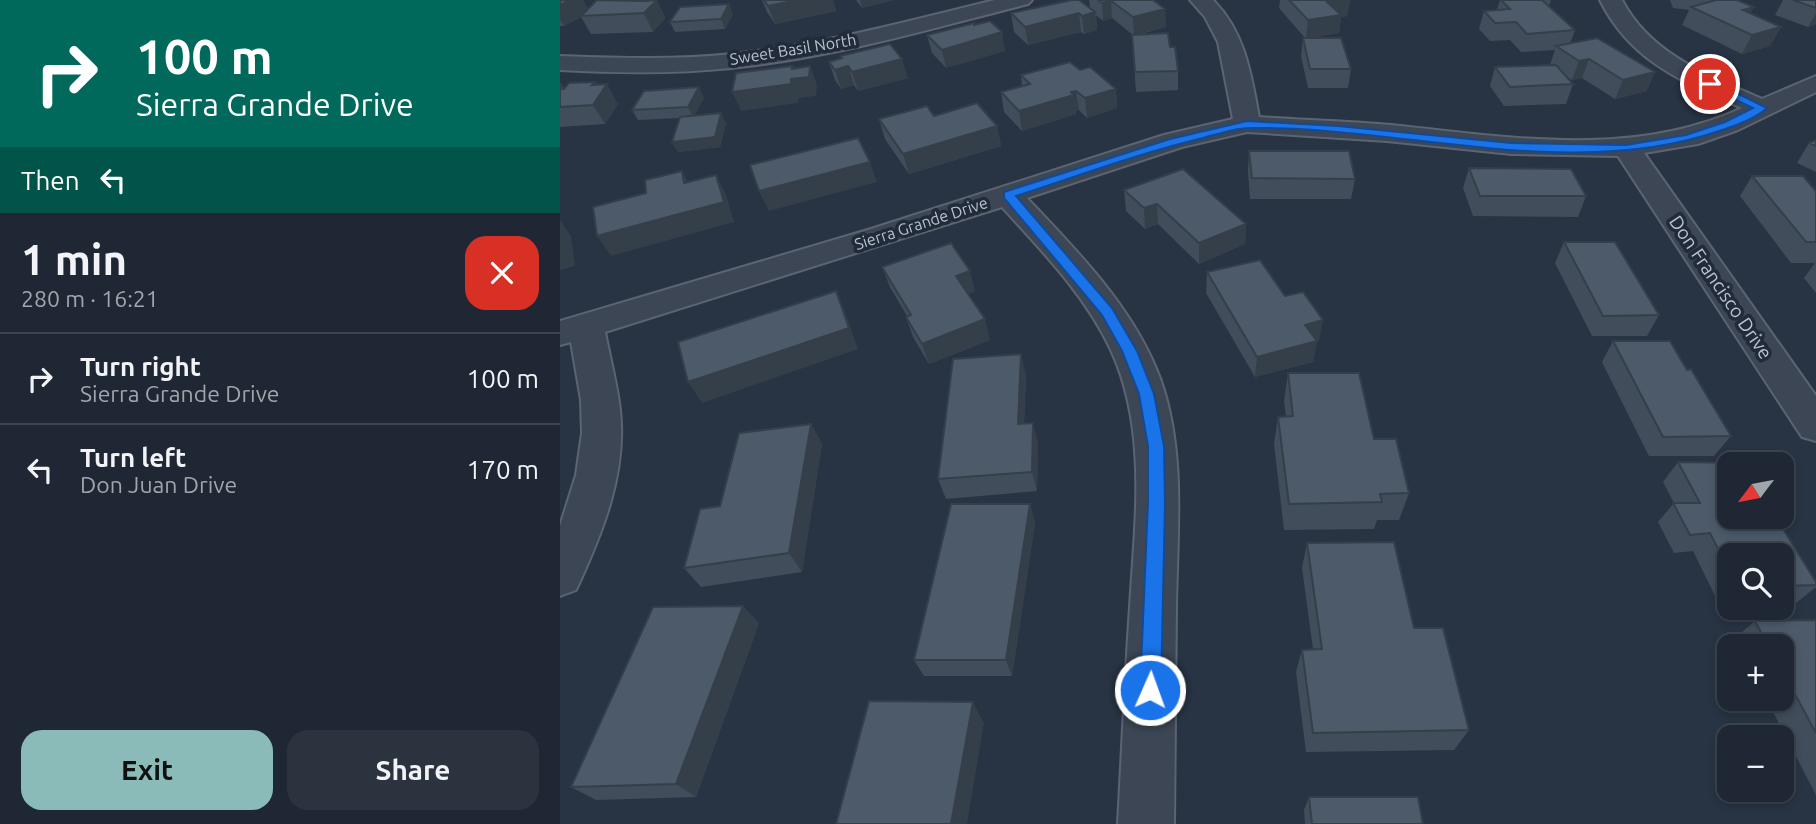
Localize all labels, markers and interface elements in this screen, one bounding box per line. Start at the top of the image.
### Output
icon: right [21,28,112,119]
text: 100 m [136,28,273,83]
street label: Sweet Basil North [729,30,857,68]
pin [1680,54,1740,114]
icon: arrive [1691,65,1729,103]
text: Sierra Grande Drive [136,86,414,122]
icon: left [94,161,132,199]
text: Then [21,166,80,195]
street label: Sierra Grande Drive [852,193,990,253]
street label: Don Francisco Drive [1665,211,1777,363]
text: 1 min [21,236,127,283]
button: close [465,236,539,310]
text: 280 m · 16:21 [21,286,159,311]
text: Turn right [80,352,201,381]
icon: right [21,360,59,398]
text: 100 m [467,364,539,393]
text: Sierra Grande Drive [80,381,280,406]
text: Turn left [80,443,186,472]
icon: left [21,451,59,489]
north arrow [1717,452,1794,528]
map controls [1717,452,1794,802]
text: 170 m [467,455,539,484]
text: Don Juan Drive [80,472,237,497]
button: search [1717,543,1794,620]
button: + [1717,634,1794,711]
position arrow [1113,653,1187,727]
button: − [1717,725,1794,802]
button: Exit [21,730,273,810]
button: Share [287,730,539,810]

